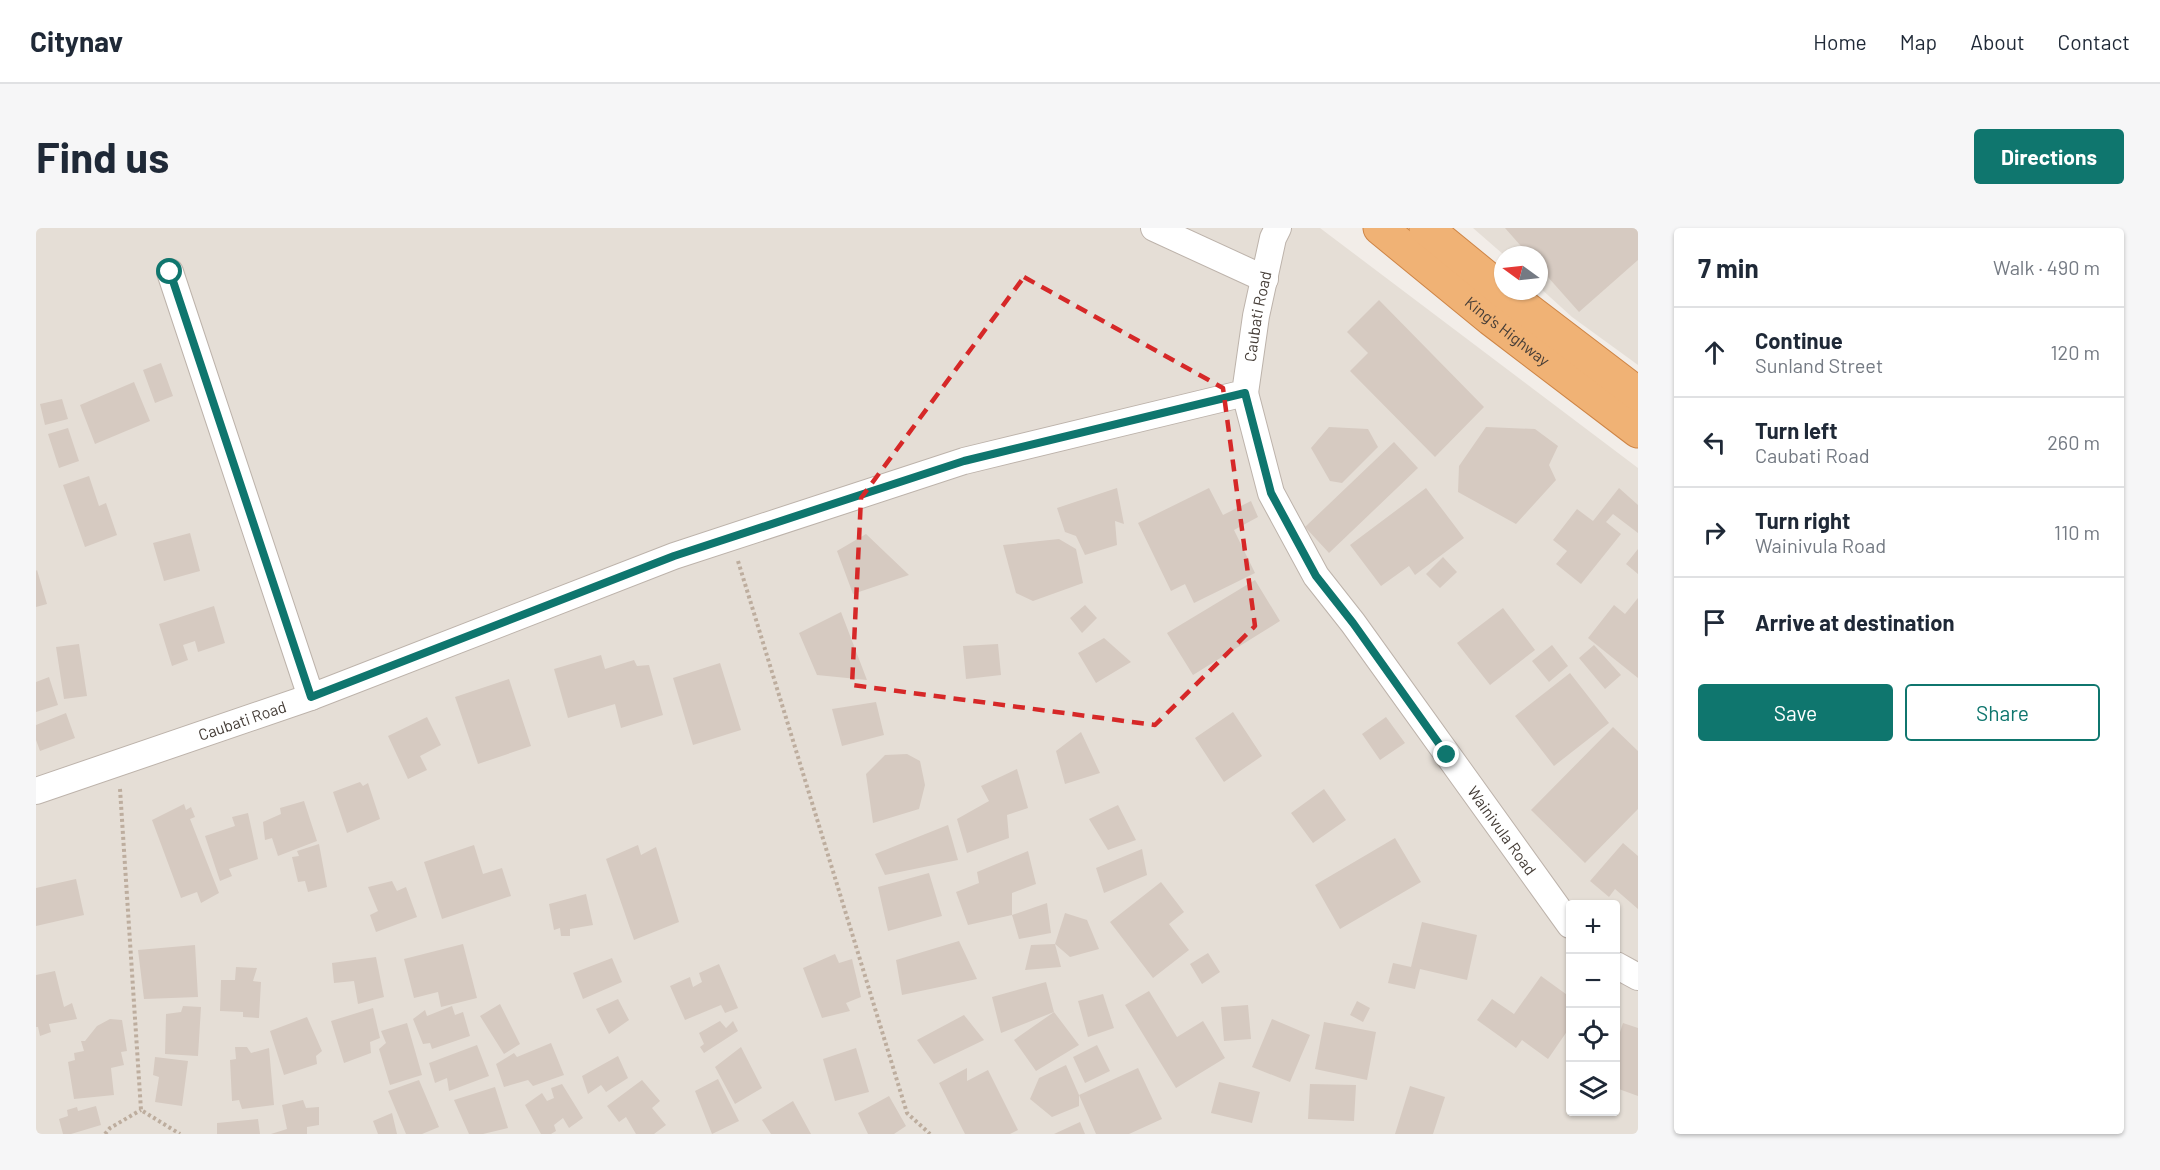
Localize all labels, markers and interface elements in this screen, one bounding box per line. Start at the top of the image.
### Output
text: Citynav [30,24,123,58]
text: Home [1813,29,1867,54]
text: Map [1900,29,1937,54]
text: About [1970,29,2025,54]
text: Contact [2058,29,2130,54]
button: Directions [1974,129,2124,184]
text: Find us [36,131,169,181]
north arrow [1494,246,1548,300]
text: 7 min [1698,252,1759,283]
text: Walk · 490 m [1993,255,2100,279]
route start [156,258,182,284]
street label: Caubati Road [1240,269,1275,363]
street label: King's Highway [1462,292,1554,370]
text: Continue [1755,327,1843,353]
icon: ahead [1698,336,1731,369]
text: 120 m [2050,340,2100,364]
text: Sunland Street [1755,353,1883,377]
text: Turn left [1755,417,1838,443]
icon: left [1698,426,1731,459]
text: 260 m [2047,430,2100,454]
text: Caubati Road [1755,443,1870,467]
text: Turn right [1755,507,1850,533]
icon: right [1698,516,1731,549]
text: 110 m [2054,520,2100,544]
text: Wainivula Road [1755,533,1886,557]
icon: arrive [1698,606,1731,639]
text: Arrive at destination [1755,609,1954,635]
button: Save [1698,684,1893,741]
button: Share [1905,684,2100,741]
street label: Caubati Road [196,696,289,744]
route end [1433,741,1459,767]
street label: Wainivula Road [1464,782,1541,878]
map controls [1566,900,1620,1116]
button: + [1566,900,1620,954]
button: − [1566,954,1620,1008]
button: locate [1566,1008,1620,1062]
button: layers [1566,1062,1620,1116]

